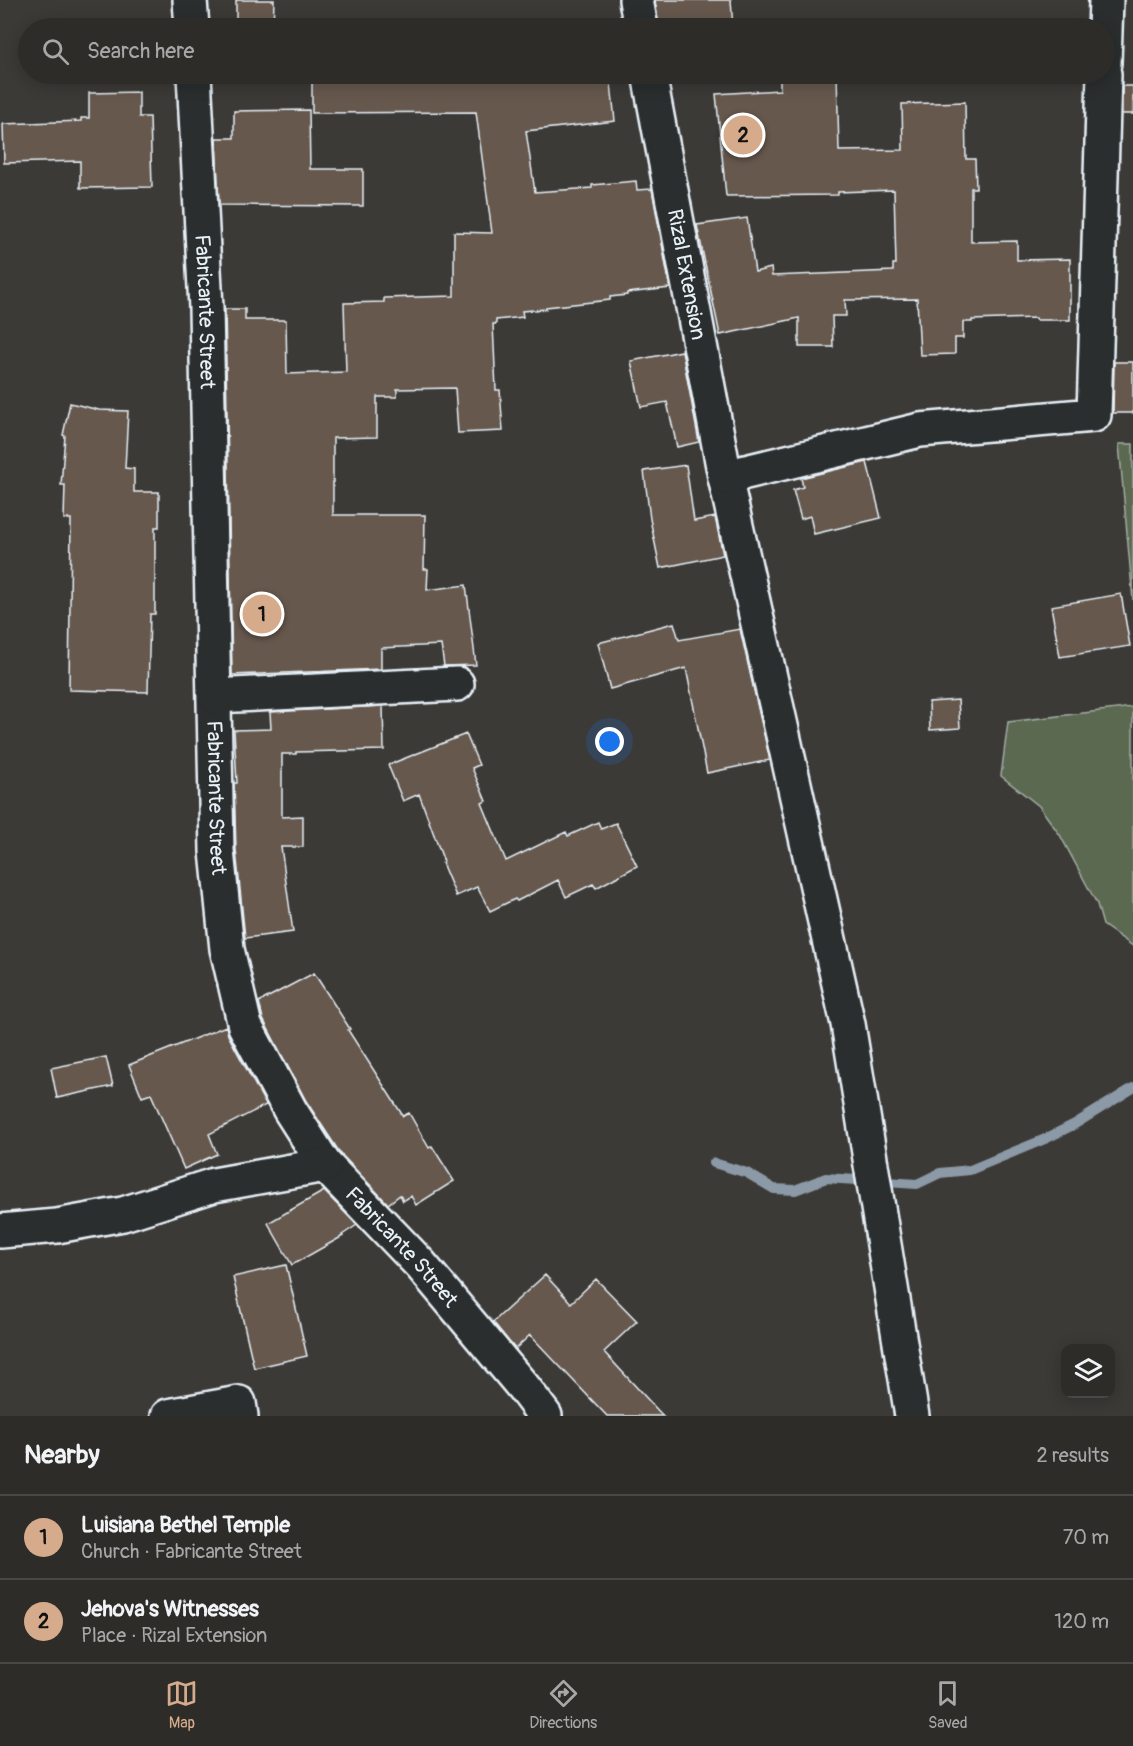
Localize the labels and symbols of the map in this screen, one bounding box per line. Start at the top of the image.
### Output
pin: 2 [724,112,762,158]
street label: Rizal Extension [661,207,712,342]
street label: Fabricante Street [189,234,221,390]
pin: 1 [242,592,282,636]
street label: Fabricante Street [201,720,233,877]
your location [595,727,624,756]
street label: Fabricante Street [340,1181,465,1313]

